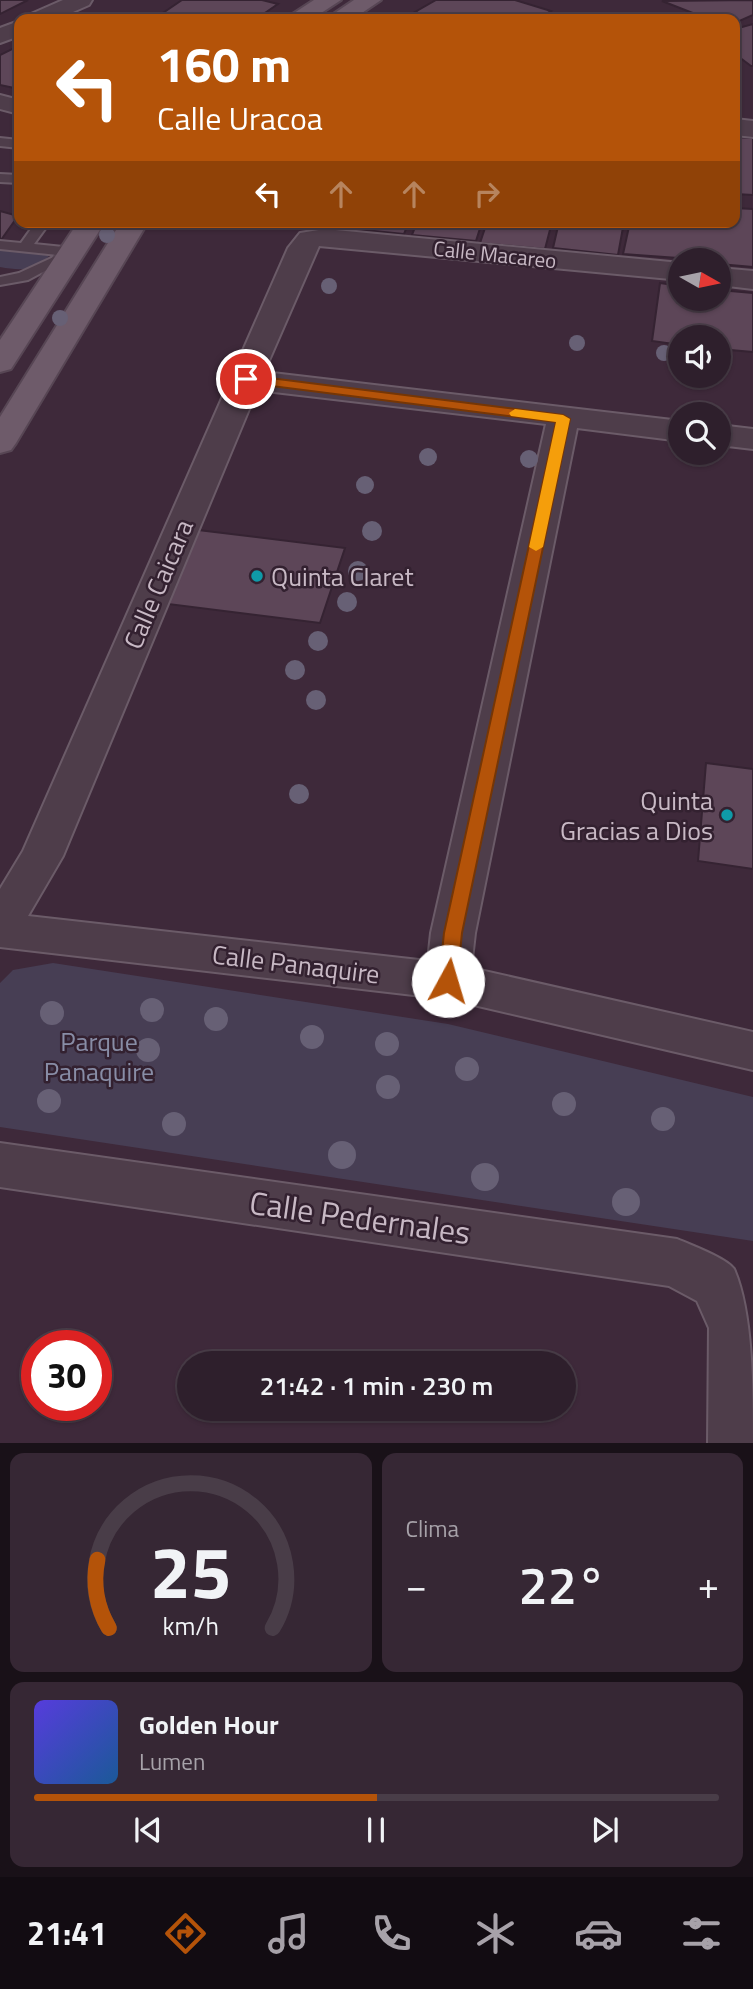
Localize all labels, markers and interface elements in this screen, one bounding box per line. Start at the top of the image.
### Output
text: 160 m [157,26,291,101]
icon: left [42,42,133,133]
text: Calle Uracoa [157,94,323,142]
icon: left [249,175,287,213]
icon: ahead [322,175,360,213]
icon: ahead [395,175,433,213]
icon: right [468,175,506,213]
street label: Calle Macareo [432,232,558,276]
north arrow [668,248,732,312]
map controls [668,248,731,465]
button: sound [668,325,731,388]
pin [216,349,276,409]
icon: arrive [227,360,265,398]
button: search [668,402,731,465]
street label: Calle Caicara [113,513,203,655]
place label: Quinta Claret [271,557,414,596]
marker: Quinta Claret [249,568,265,584]
place label: Quinta Gracias a Dios [560,781,713,850]
marker: Quinta Gracias a Dios [719,807,735,823]
street label: Calle Panaquire [210,934,382,994]
position arrow [411,944,485,1018]
park label: Parque Panaquire [44,1022,154,1091]
street label: Calle Pedernales [247,1178,473,1256]
speed limit sign: 30 [21,1330,112,1421]
text: 21:42 · 1 min · 230 m [260,1366,493,1405]
text: Clima [406,1511,459,1546]
text: 25 [150,1517,232,1627]
text: 22° [519,1545,606,1624]
text: − [406,1556,427,1614]
text: + [698,1556,719,1614]
text: km/h [162,1607,219,1645]
text: Golden Hour [139,1705,279,1744]
text: Lumen [139,1744,205,1779]
icon: previous [129,1811,167,1849]
icon: pause [357,1811,395,1849]
icon: next [586,1811,624,1849]
text: 21:41 [27,1909,107,1957]
icon: directions [161,1909,210,1958]
icon: music [264,1909,313,1958]
icon: phone [367,1909,416,1958]
icon: climate [471,1909,520,1958]
icon: car [574,1909,623,1958]
icon: filters [677,1909,726,1958]

